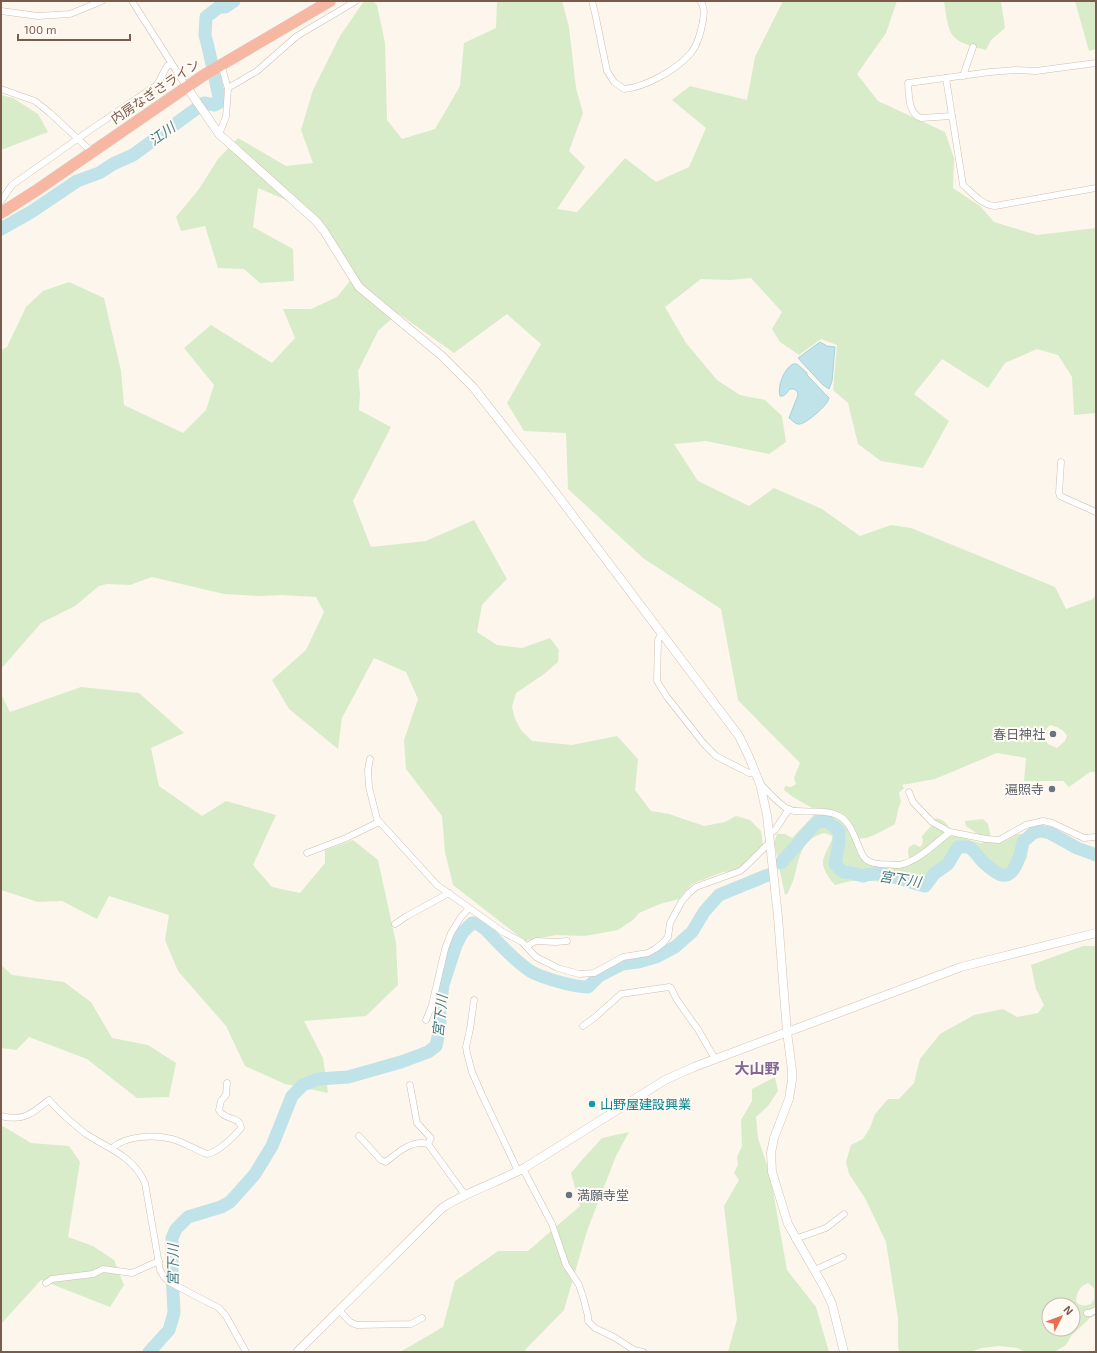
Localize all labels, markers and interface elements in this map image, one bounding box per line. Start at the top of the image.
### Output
scale bar [18,16,130,42]
text: 100 m [24,22,56,36]
street label: 内房なぎさライン [107,55,203,127]
water label: 江川 [145,117,180,149]
place label: 春日神社 [993,726,1045,742]
marker: 春日神社 [1048,729,1058,739]
place label: 遍照寺 [1005,781,1044,797]
marker: 遍照寺 [1047,784,1057,794]
water label: 宮下川 [878,867,924,890]
water label: 宮下川 [429,992,450,1038]
district label: 大山野 [734,1059,780,1077]
place label: 山野屋建設興業 [600,1096,691,1112]
marker: 山野屋建設興業 [587,1099,597,1109]
place label: 満願寺堂 [577,1187,629,1203]
marker: 満願寺堂 [564,1190,574,1200]
water label: 宮下川 [164,1242,181,1286]
north arrow [1041,1297,1081,1337]
text: N [1061,1303,1076,1317]

